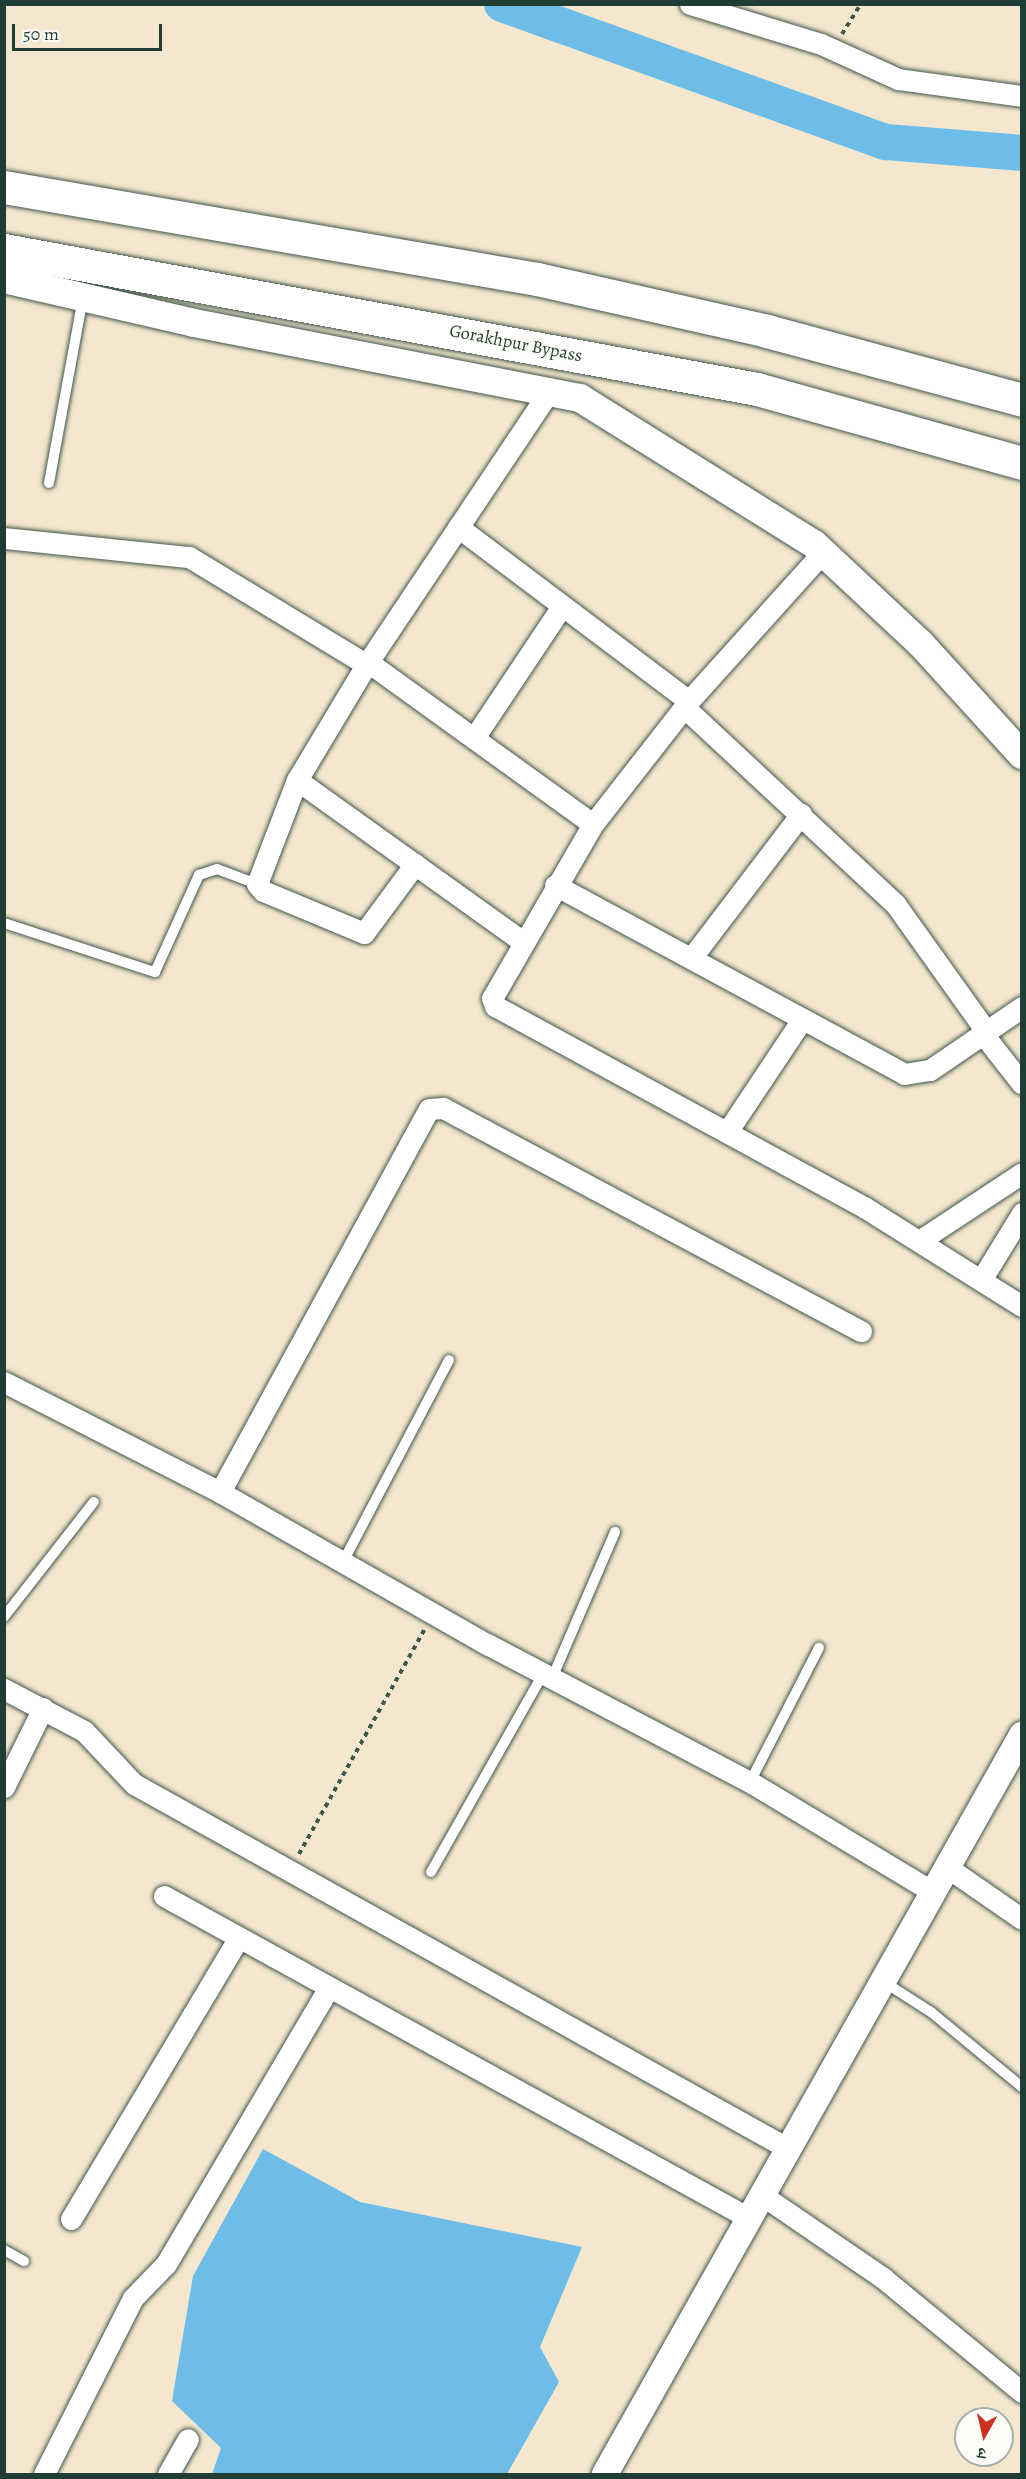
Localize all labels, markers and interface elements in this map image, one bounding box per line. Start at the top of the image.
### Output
scale bar [15,12,165,50]
text: 50 m [23,22,59,46]
street label: Gorakhpur Bypass [448,320,584,366]
north arrow [954,2407,1014,2467]
text: उ [976,2441,987,2464]

